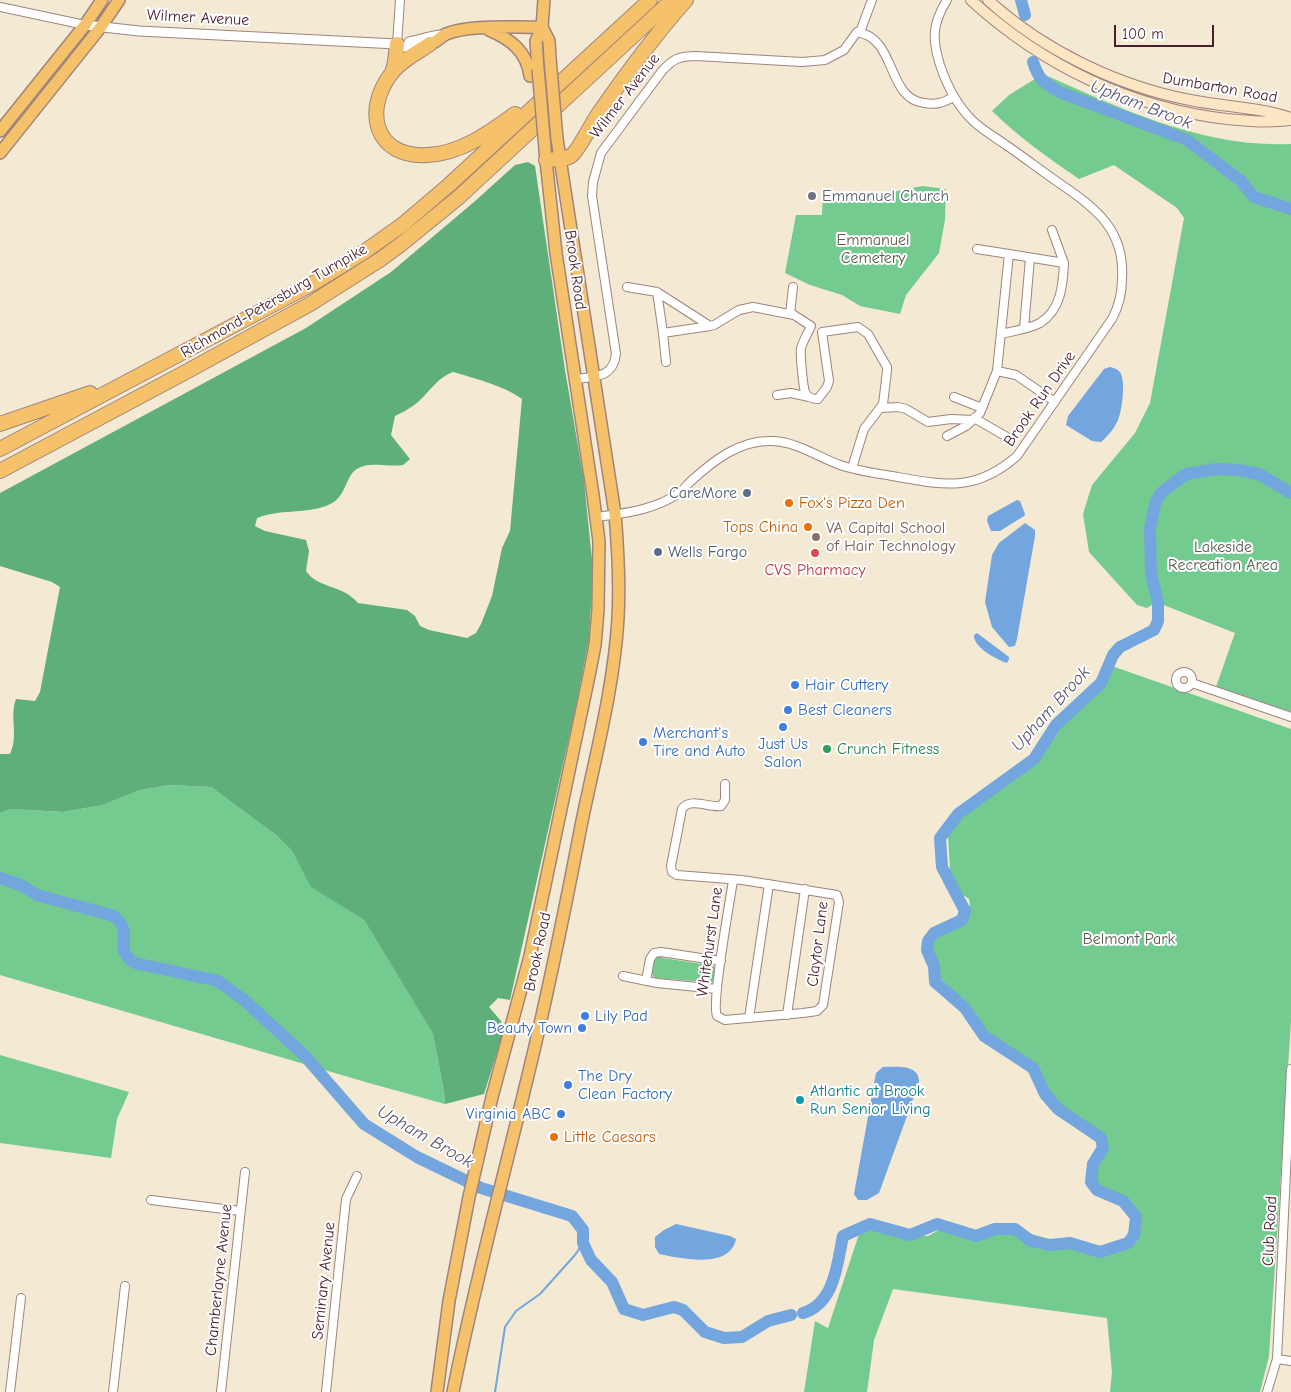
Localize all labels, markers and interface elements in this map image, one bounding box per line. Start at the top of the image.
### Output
street label: Wilmer Avenue [146,6,250,30]
scale bar [1116,15,1216,47]
text: 100 m [1122,25,1164,43]
street label: Wilmer Avenue [586,50,664,142]
street label: Dumbarton Road [1161,68,1279,108]
water label: Upham Brook [1087,76,1195,134]
place label: Emmanuel Church [822,186,949,206]
marker: Emmanuel Church [806,190,818,202]
street label: Brook Road [560,229,590,311]
park label: Emmanuel Cemetery [837,230,909,268]
street label: Richmond-Petersburg Turnpike [177,240,371,362]
street label: Brook Run Drive [1000,347,1080,451]
place label: CareMore [669,483,737,503]
marker: CareMore [741,487,753,499]
place label: Fox's Pizza Den [799,493,905,513]
marker: Fox's Pizza Den [783,497,795,509]
place label: Tops China [723,517,798,537]
place label: VA Capital School of Hair Technology [826,518,956,556]
marker: Tops China [802,521,814,533]
marker: VA Capital School of Hair Technology [810,531,822,543]
park label: Lakeside Recreation Area [1168,537,1278,575]
place label: Wells Fargo [668,542,747,562]
marker: Wells Fargo [652,546,664,558]
marker: CVS Pharmacy [809,547,821,559]
place label: CVS Pharmacy [764,560,866,580]
water label: Upham Brook [1007,662,1095,756]
place label: Hair Cuttery [805,675,888,695]
marker: Hair Cuttery [789,679,801,691]
place label: Best Cleaners [798,700,892,720]
marker: Best Cleaners [782,704,794,716]
marker: Just Us Salon [777,721,789,733]
place label: Merchant's Tire and Auto [653,723,745,761]
place label: Just Us Salon [758,734,808,772]
marker: Merchant's Tire and Auto [637,736,649,748]
place label: Crunch Fitness [837,739,939,759]
marker: Crunch Fitness [821,743,833,755]
street label: Whitehurst Lane [693,886,727,998]
street label: Claytor Lane [803,900,833,988]
street label: Brook Road [520,911,556,993]
park label: Belmont Park [1083,929,1175,949]
place label: Lily Pad [595,1006,648,1026]
marker: Lily Pad [579,1010,591,1022]
place label: Beauty Town [487,1018,572,1038]
marker: Beauty Town [576,1022,588,1034]
place label: The Dry Clean Factory [578,1066,672,1104]
marker: The Dry Clean Factory [562,1079,574,1091]
place label: Atlantic at Brook Run Senior Living [810,1081,931,1119]
marker: Atlantic at Brook Run Senior Living [794,1094,806,1106]
water label: Upham Brook [373,1101,477,1173]
place label: Virginia ABC [466,1104,551,1124]
marker: Virginia ABC [555,1108,567,1120]
place label: Little Caesars [564,1127,656,1147]
marker: Little Caesars [548,1131,560,1143]
street label: Club Road [1259,1196,1281,1266]
street label: Chamberlayne Avenue [201,1203,237,1357]
street label: Seminary Avenue [308,1221,340,1341]

